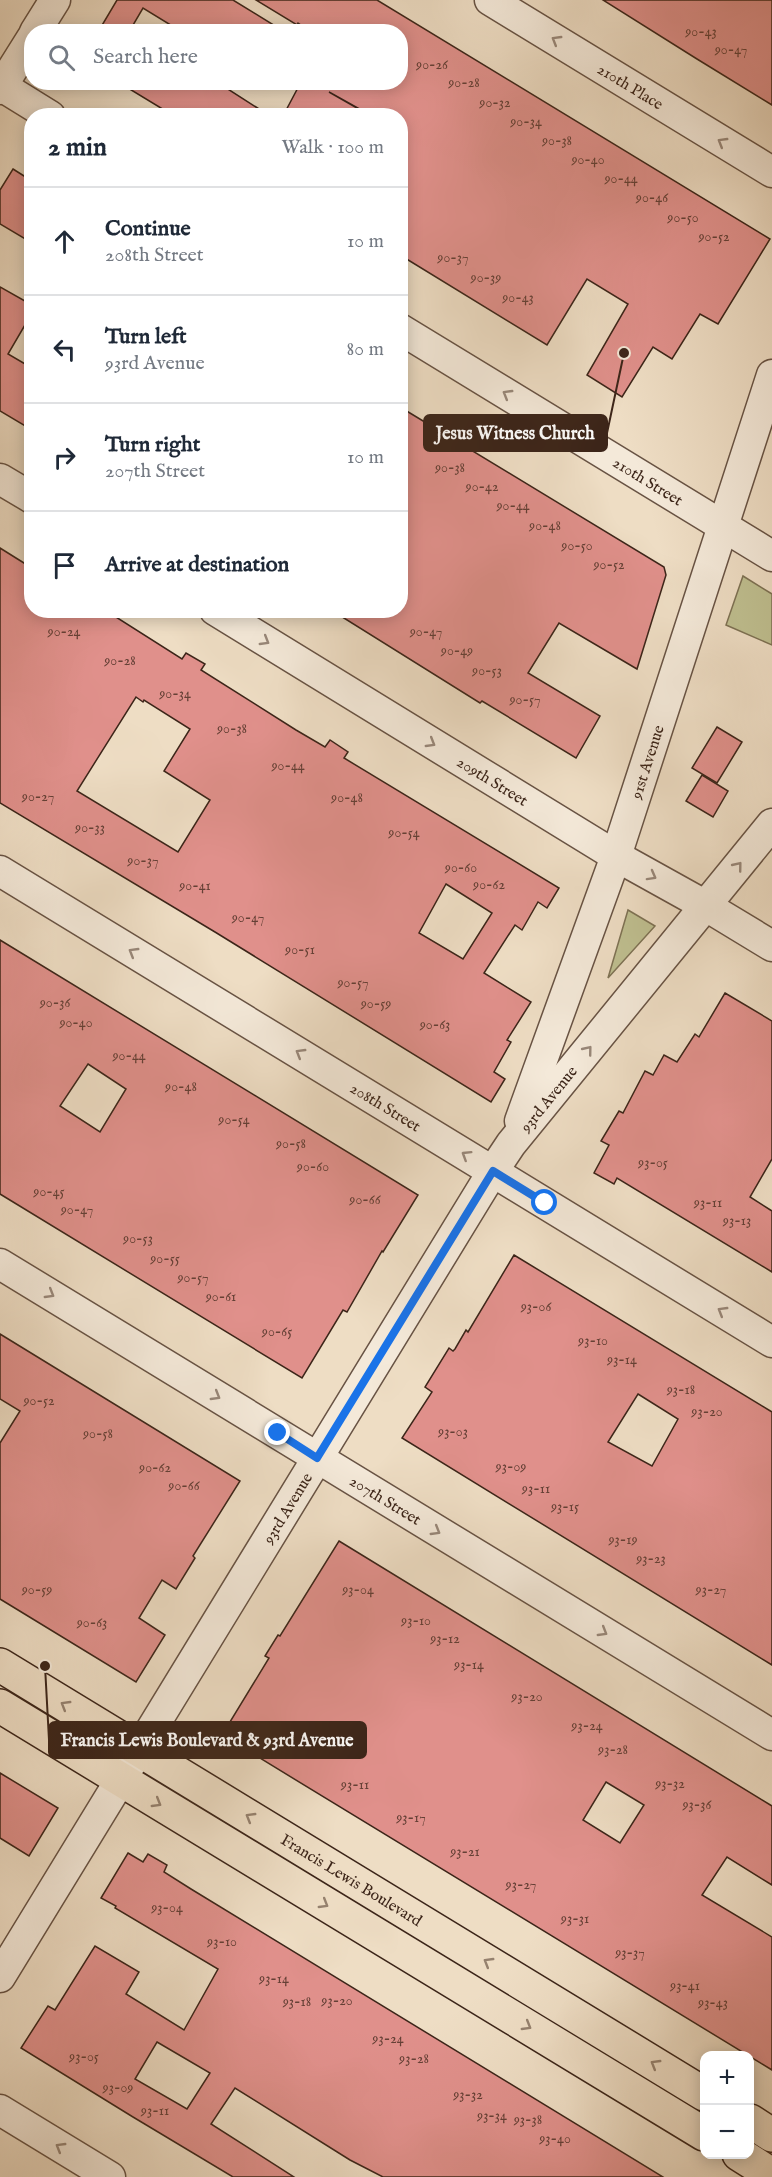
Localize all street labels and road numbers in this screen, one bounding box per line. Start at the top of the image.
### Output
street label: 210th Place [593,60,666,115]
street label: 210th Street [609,453,687,512]
street label: 91st Avenue [627,723,670,803]
street label: 209th Street [453,753,531,812]
street label: 93rd Avenue [516,1063,583,1138]
street label: 208th Street [346,1079,424,1137]
street label: 93rd Avenue [259,1470,318,1549]
street label: 207th Street [345,1472,425,1531]
street label: Francis Lewis Boulevard [276,1830,426,1932]

